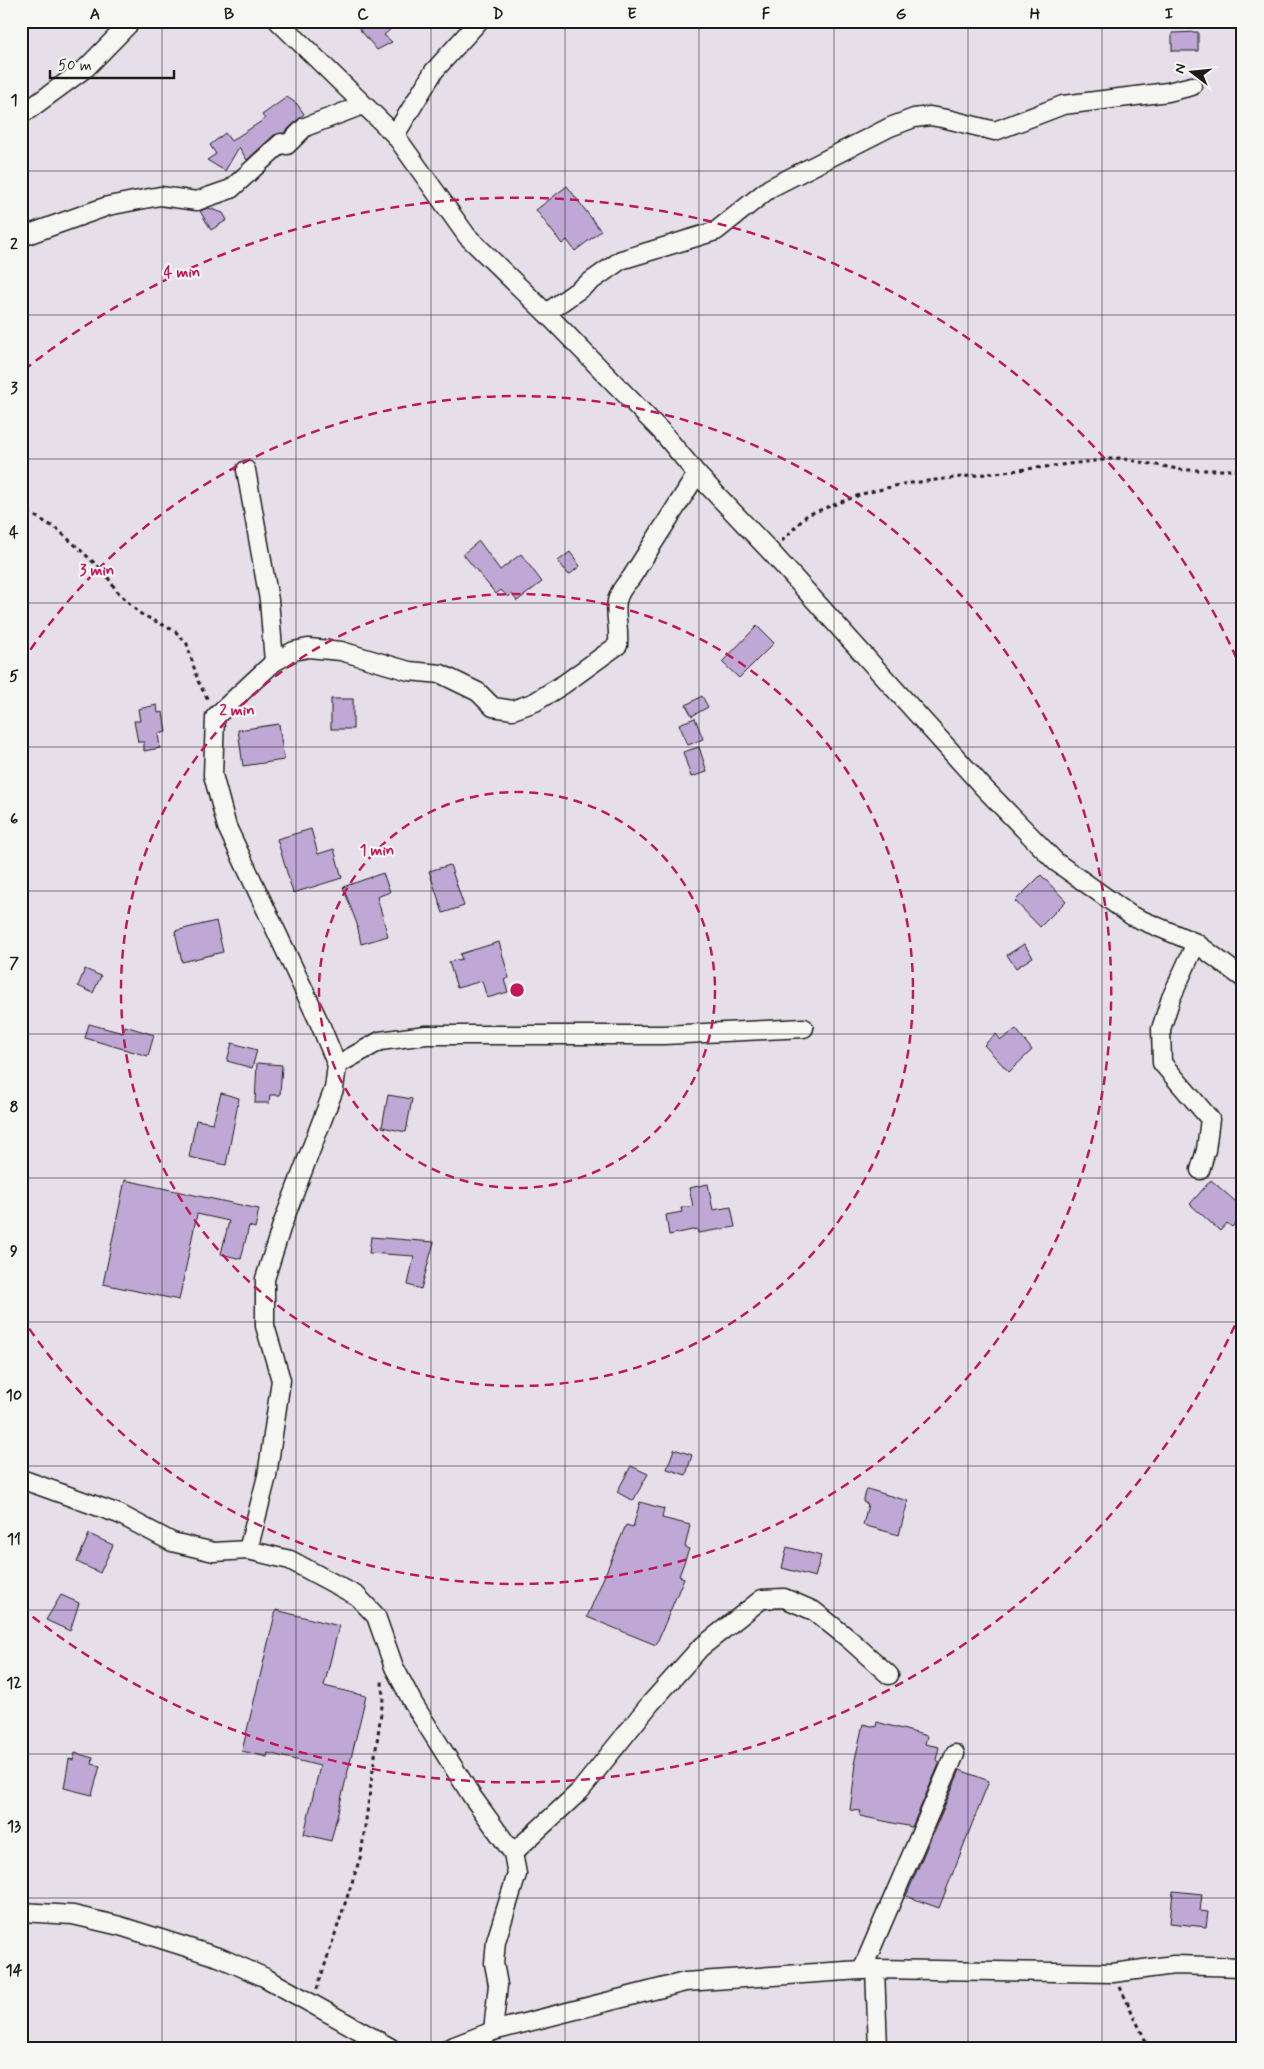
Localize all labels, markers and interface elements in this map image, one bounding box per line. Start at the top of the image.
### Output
text: A [90,4,100,25]
text: B [224,4,234,25]
text: C [357,4,369,25]
text: D [492,4,504,25]
text: E [627,4,637,25]
text: F [762,4,771,25]
text: G [896,4,907,25]
text: H [1030,4,1041,25]
text: I [1165,4,1174,25]
scale bar [50,48,174,80]
north arrow [1166,48,1216,98]
text: 50 m [58,56,92,76]
text: N [1171,62,1190,76]
text: 1 [10,90,18,111]
text: 2 [10,234,18,255]
text: 4 min [164,263,200,283]
text: 3 [10,378,18,399]
text: 4 [9,522,19,543]
text: 3 min [80,561,114,581]
text: 5 [9,666,19,687]
text: 2 min [219,701,255,721]
text: 6 [10,809,18,830]
text: 1 min [360,841,394,861]
text: 7 [9,953,19,974]
centre of rings [508,981,526,999]
text: 8 [9,1097,19,1118]
text: 9 [10,1241,18,1262]
text: 10 [6,1385,22,1406]
text: 11 [7,1529,21,1550]
text: 12 [6,1673,22,1694]
text: 13 [7,1816,21,1837]
text: 14 [6,1960,23,1981]

